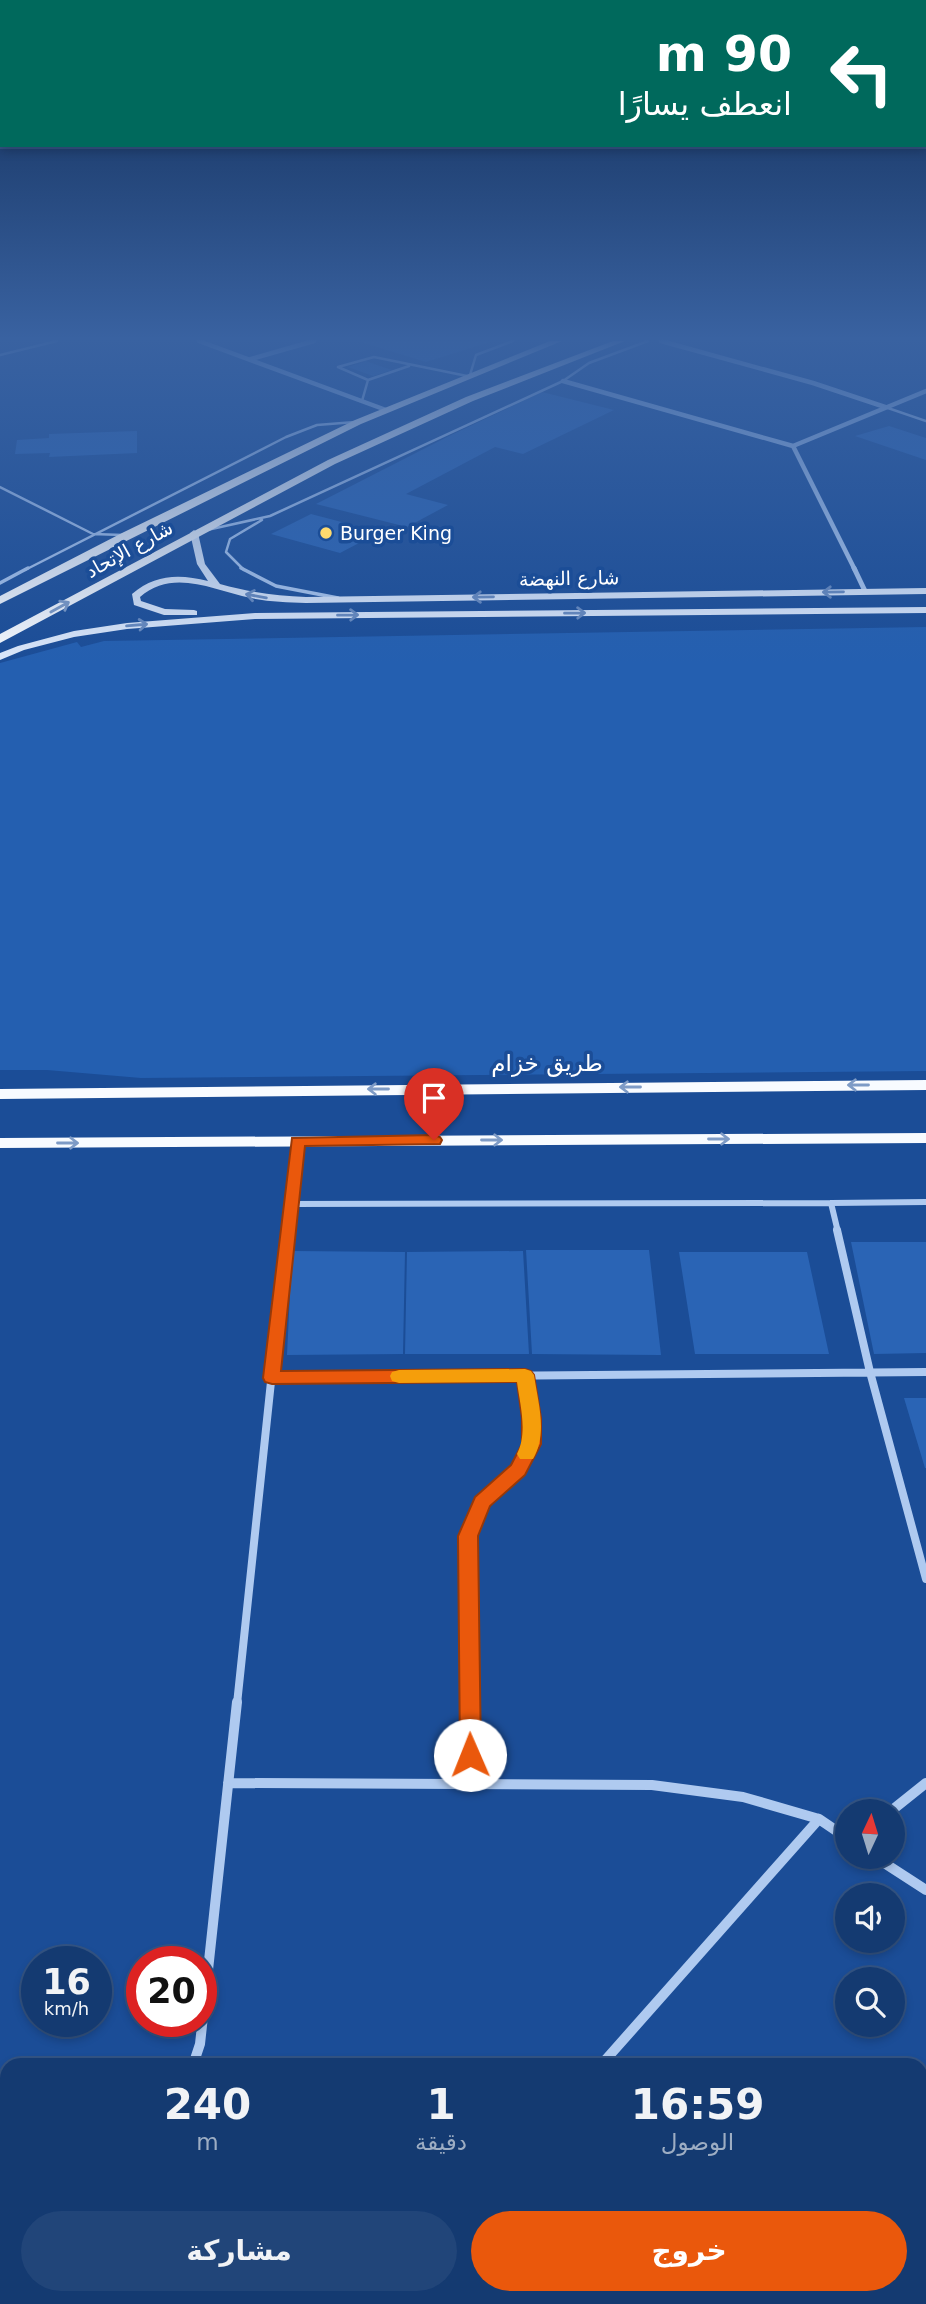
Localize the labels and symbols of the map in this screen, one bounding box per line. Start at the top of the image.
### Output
street label: شارع الإتحاد [82,516,177,583]
place label: Burger King [340,522,452,544]
marker: Burger King [318,525,334,541]
street label: شارع النهضة [519,566,619,591]
one-way arrow [822,585,845,599]
one-way arrow [245,589,268,602]
one-way arrow [472,590,495,603]
one-way arrow [49,600,70,613]
one-way arrow [563,606,586,620]
one-way arrow [336,609,359,622]
one-way arrow [126,618,148,631]
street label: طريق خزام [491,1050,603,1077]
pin [404,1068,464,1140]
one-way arrow [847,1079,870,1092]
one-way arrow [619,1080,642,1094]
one-way arrow [367,1082,390,1096]
one-way arrow [707,1132,730,1146]
one-way arrow [480,1133,503,1147]
one-way arrow [56,1136,79,1150]
position arrow [433,1718,507,1792]
north arrow [835,1799,905,1869]
speed limit sign: 20 [126,1946,217,2037]

